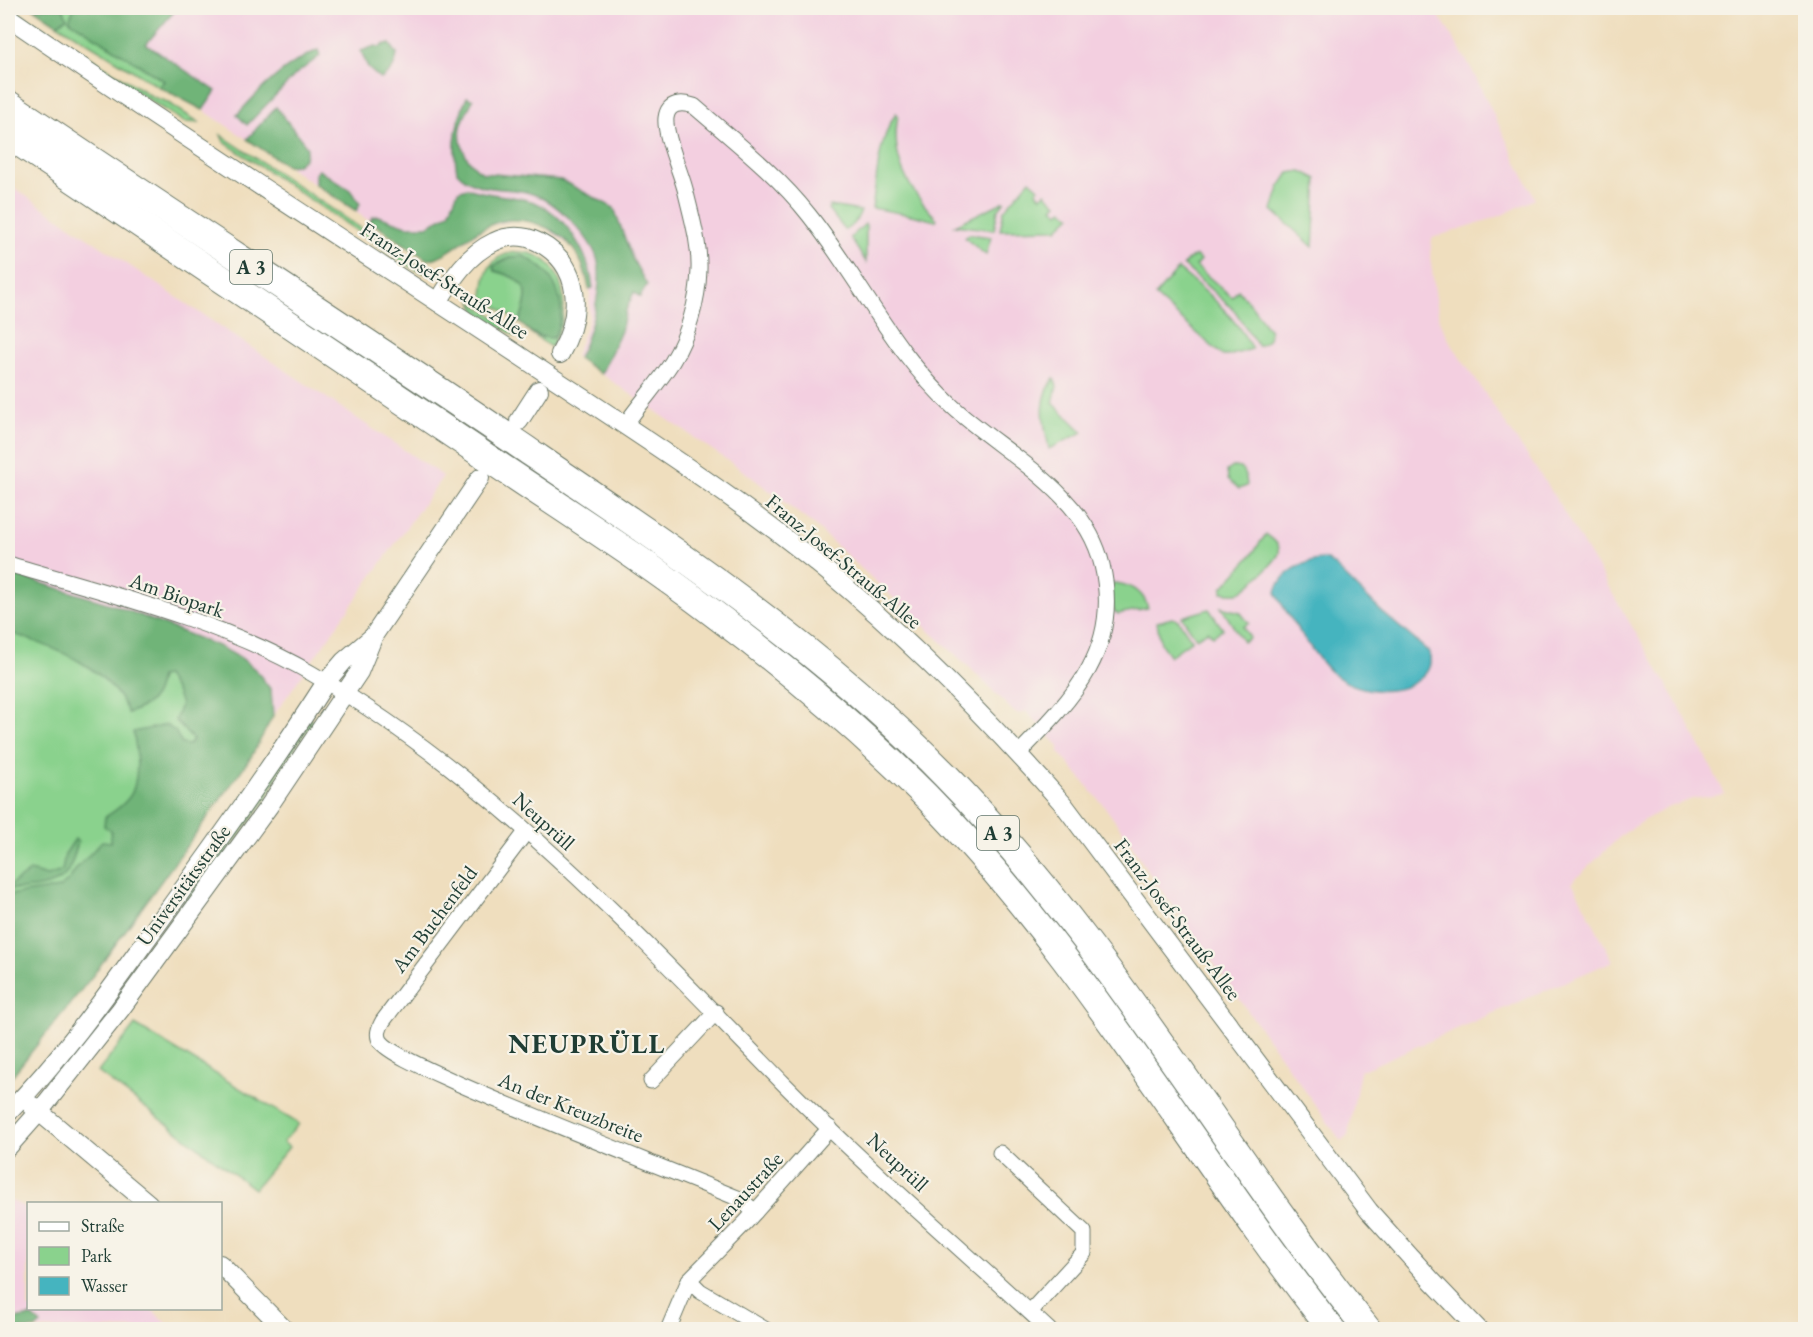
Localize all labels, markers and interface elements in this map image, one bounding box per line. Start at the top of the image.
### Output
street label: Franz-Josef-Strauß-Allee [356,215,534,345]
road number: A 3 [230,250,272,284]
street label: Franz-Josef-Strauß-Allee [760,488,928,634]
street label: Am Biopark [125,566,229,624]
street label: Neuprüll [507,786,581,856]
road number: A 3 [977,816,1019,850]
street label: Universitätsstraße [130,819,236,951]
street label: Franz-Josef-Strauß-Allee [1108,833,1248,1005]
street label: Am Buchenfeld [384,860,483,979]
district label: NEUPRÜLL [508,1026,666,1061]
street label: An der Kreuzbreite [493,1065,648,1148]
street label: Neuprüll [861,1127,935,1197]
street label: Lenaustraße [702,1146,788,1236]
legend [27,1202,222,1310]
text: Straße [81,1214,124,1237]
text: Park [81,1244,112,1267]
text: Wasser [81,1274,128,1297]

